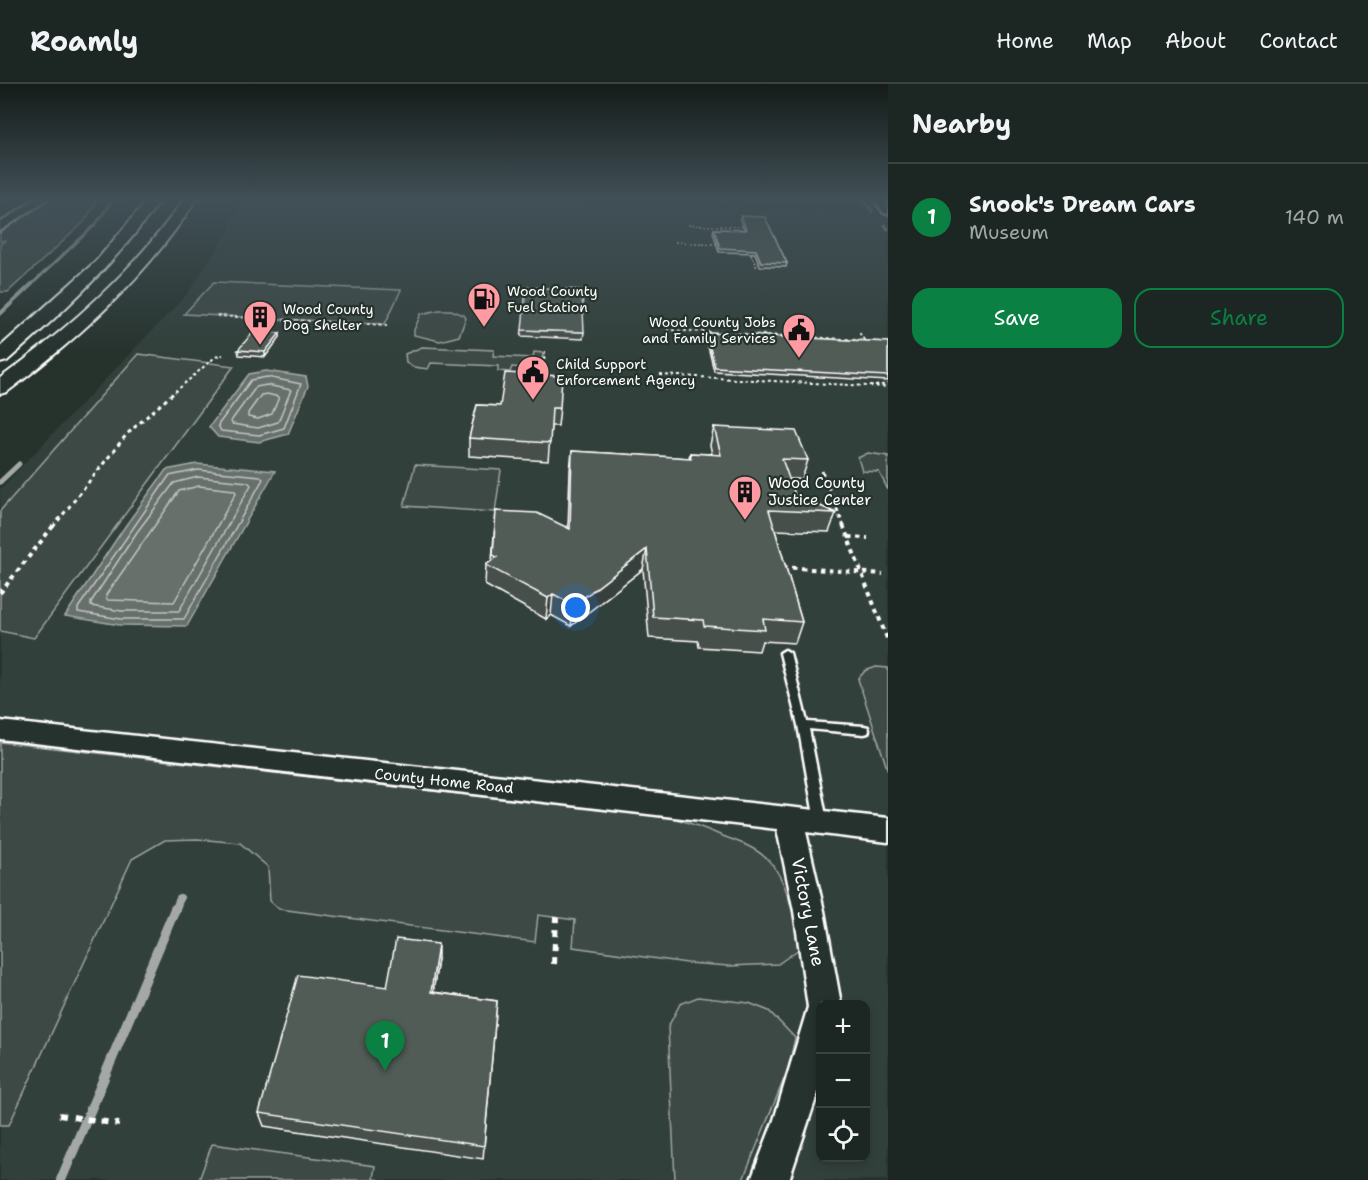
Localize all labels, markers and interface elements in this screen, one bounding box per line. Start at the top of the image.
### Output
text: Roamly [30,22,138,60]
text: Home [996,27,1054,55]
text: Map [1087,27,1132,55]
text: About [1165,27,1226,55]
text: Contact [1259,27,1338,55]
text: Nearby [912,106,1011,141]
text: Snook's Dream Cars [969,190,1196,219]
text: 1 [927,204,936,230]
text: 140 m [1285,204,1344,230]
text: Museum [969,219,1049,245]
fuel station icon: Wood County Fuel Station [466,281,502,328]
place label: Wood County Fuel Station [507,282,598,316]
button: Save [912,288,1122,348]
button: Share [1134,288,1344,348]
building icon: Wood County Dog Shelter [242,299,278,346]
place label: Wood County Dog Shelter [283,300,374,334]
public building icon: Wood County Jobs and Family Services [781,312,817,359]
place label: Wood County Jobs and Family Services [642,313,776,347]
public building icon: Child Support Enforcement Agency [515,354,551,401]
place label: Child Support Enforcement Agency [556,355,695,389]
place label: Wood County Justice Center [768,473,871,510]
building icon: Wood County Justice Center [727,474,763,521]
your location [561,593,590,622]
street label: County Home Road [374,764,515,798]
street label: Victory Lane [786,856,830,968]
map controls [816,1000,870,1162]
button: + [816,1000,870,1054]
pin: 1 [366,1022,404,1071]
button: − [816,1054,870,1108]
button: locate [816,1108,870,1162]

